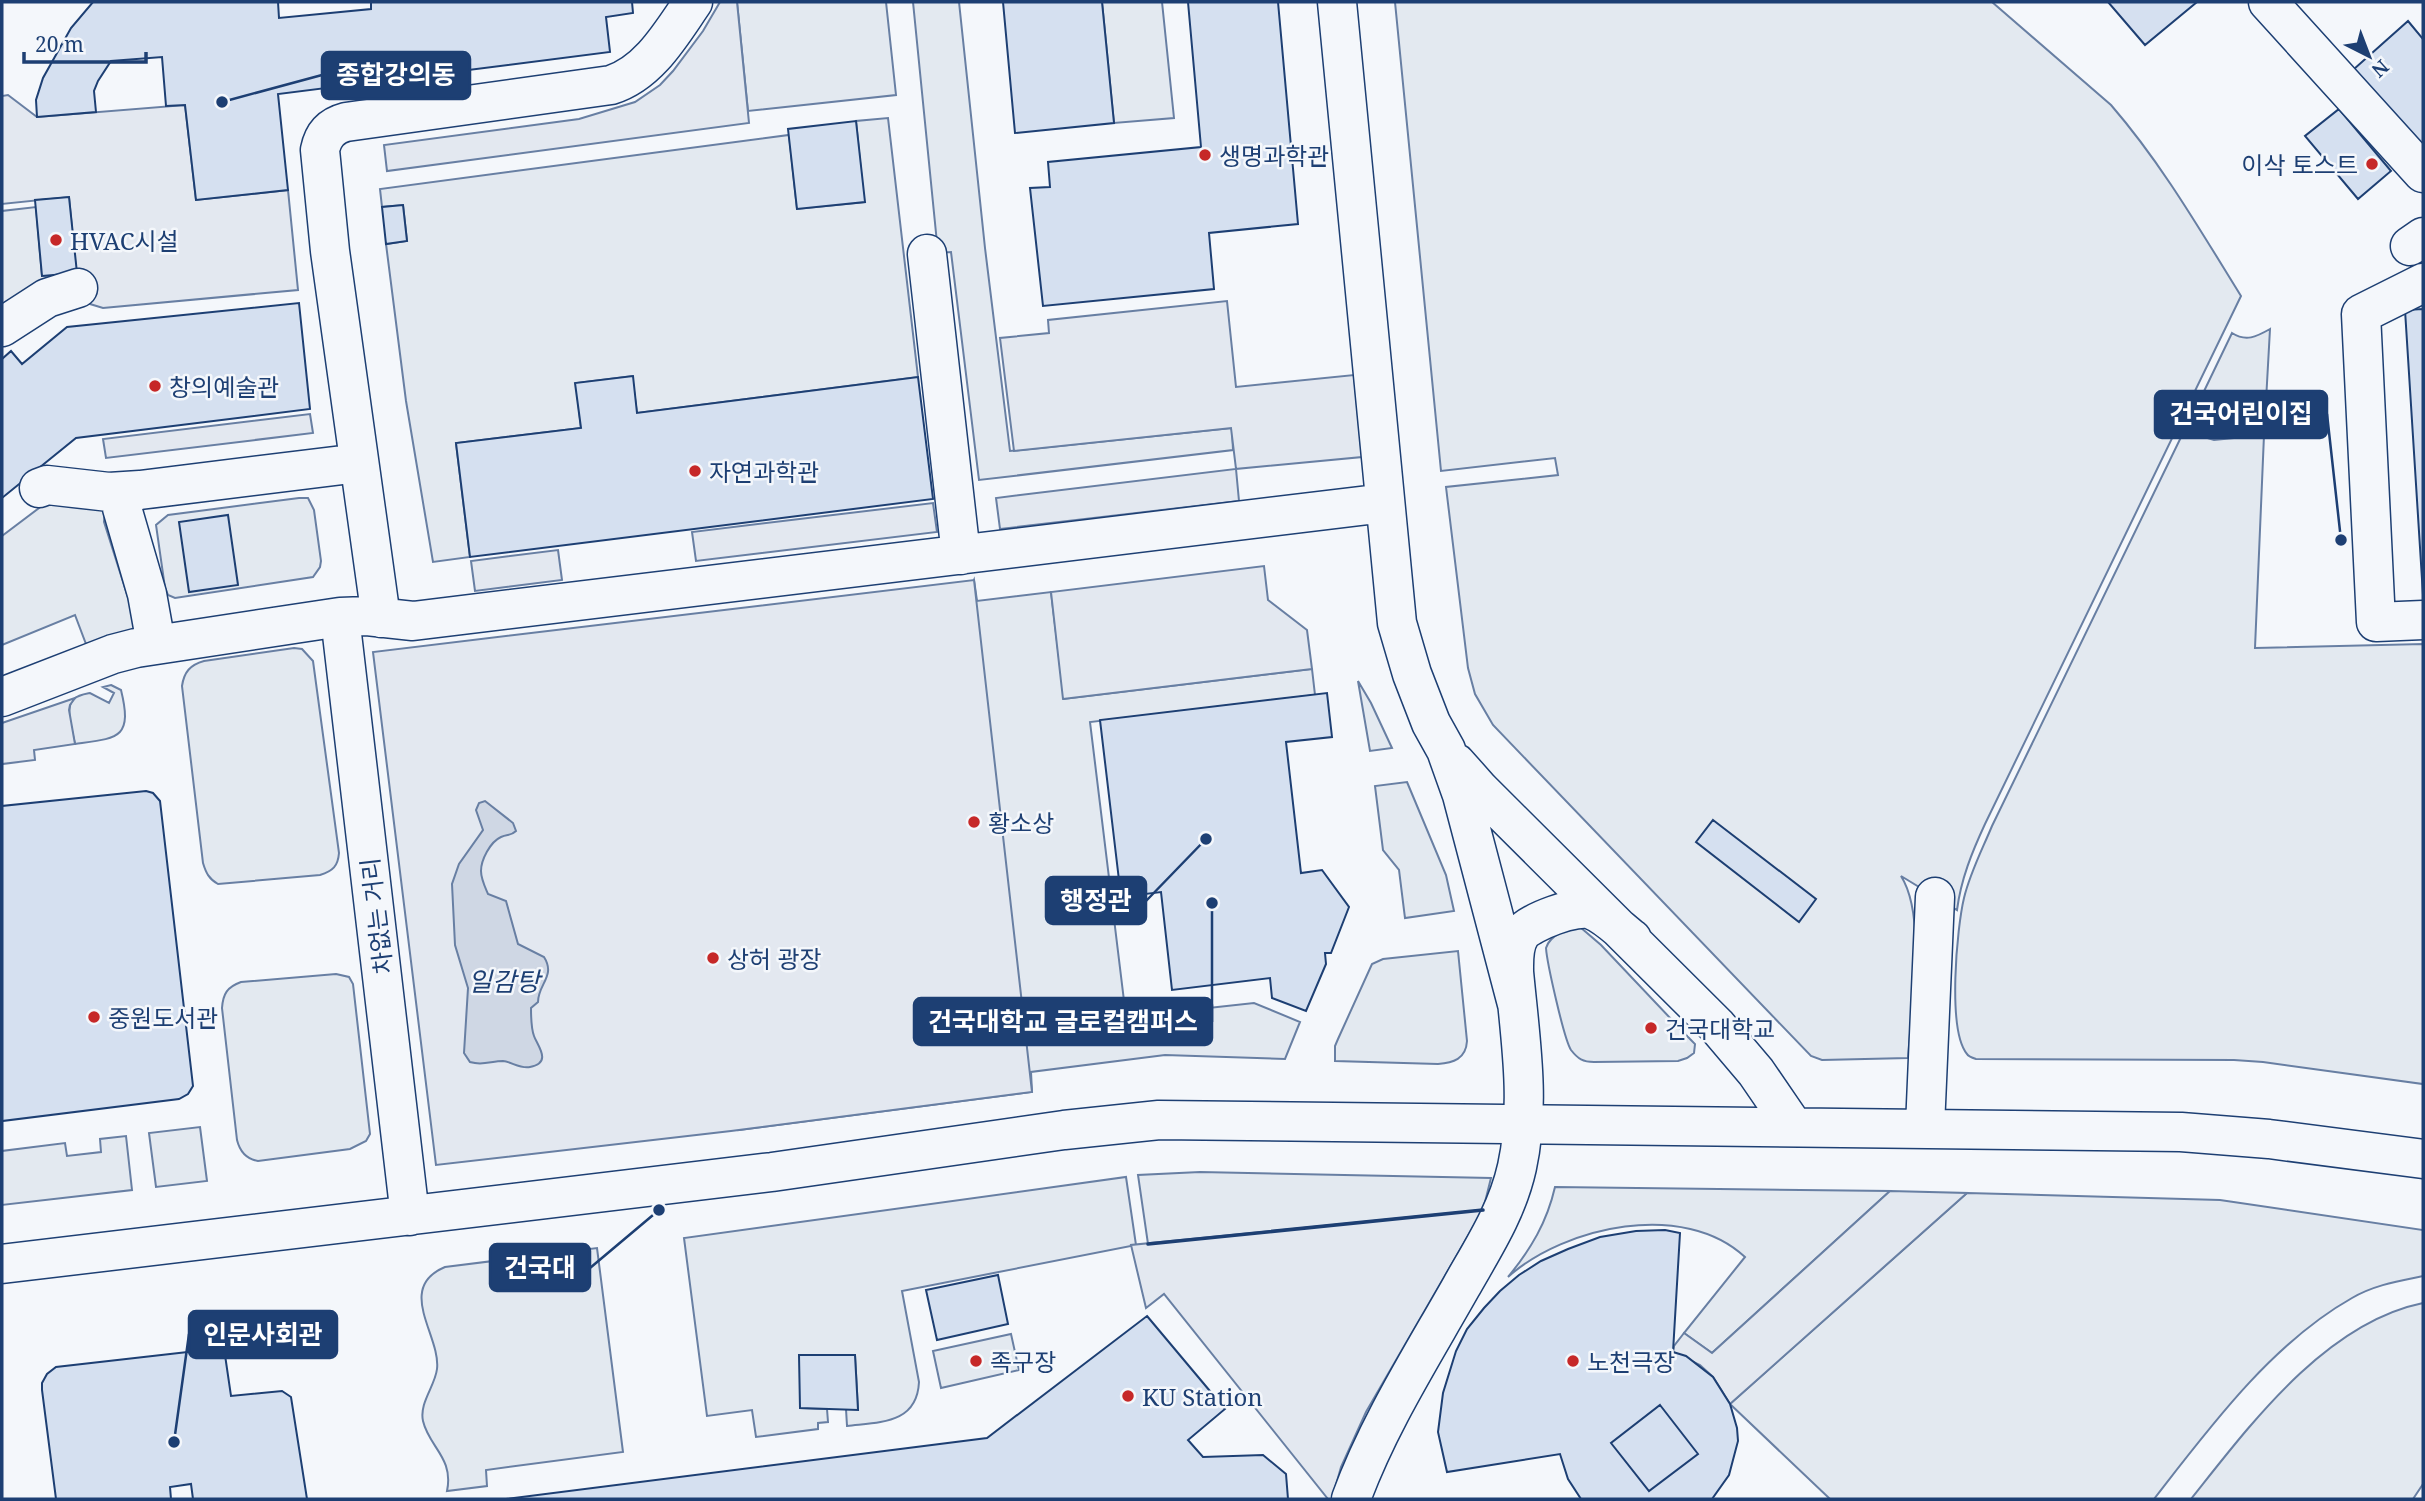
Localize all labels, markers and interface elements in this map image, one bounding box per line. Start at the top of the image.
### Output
scale bar [24,21,147,65]
north arrow [2334,21,2404,91]
text: 20 m [35,30,84,58]
callout: 종합강의동 [322,52,470,99]
text: N [2366,54,2395,83]
text: 종합강의동 [336,56,456,92]
place label: 생명과학관 [1219,139,1329,172]
marker: 생명과학관 [1197,147,1213,163]
place label: 이삭 토스트 [2241,148,2358,181]
marker: 이삭 토스트 [2364,156,2380,172]
place label: HVAC시설 [70,224,179,257]
marker: HVAC시설 [48,232,64,248]
place label: 창의예술관 [169,370,279,403]
marker: 창의예술관 [147,378,163,394]
callout: 건국어린이집 [2155,391,2327,438]
text: 건국어린이집 [2169,395,2313,431]
place label: 자연과학관 [709,455,819,488]
marker: 자연과학관 [687,463,703,479]
place label: 황소상 [988,806,1054,839]
marker: 황소상 [966,814,982,830]
street label: 차없는 거리 [353,856,399,976]
callout: 행정관 [1046,877,1146,924]
text: 행정관 [1060,882,1132,918]
place label: 상허 광장 [727,942,822,975]
marker: 상허 광장 [705,950,721,966]
water label: 일감탕 [468,963,543,999]
callout: 건국대학교 글로컬캠퍼스 [914,998,1212,1045]
place label: 중원도서관 [108,1001,218,1034]
text: 건국대학교 글로컬캠퍼스 [928,1003,1198,1039]
marker: 중원도서관 [86,1009,102,1025]
place label: 건국대학교 [1665,1012,1775,1045]
marker: 건국대학교 [1643,1020,1659,1036]
callout: 건국대 [490,1244,590,1291]
text: 건국대 [504,1249,576,1285]
callout: 인문사회관 [189,1311,337,1358]
text: 인문사회관 [203,1316,323,1352]
place label: 족구장 [990,1345,1056,1378]
place label: 노천극장 [1587,1345,1675,1378]
marker: 족구장 [968,1353,984,1369]
marker: 노천극장 [1565,1353,1581,1369]
place label: KU Station [1142,1380,1263,1413]
marker: KU Station [1120,1388,1136,1404]

